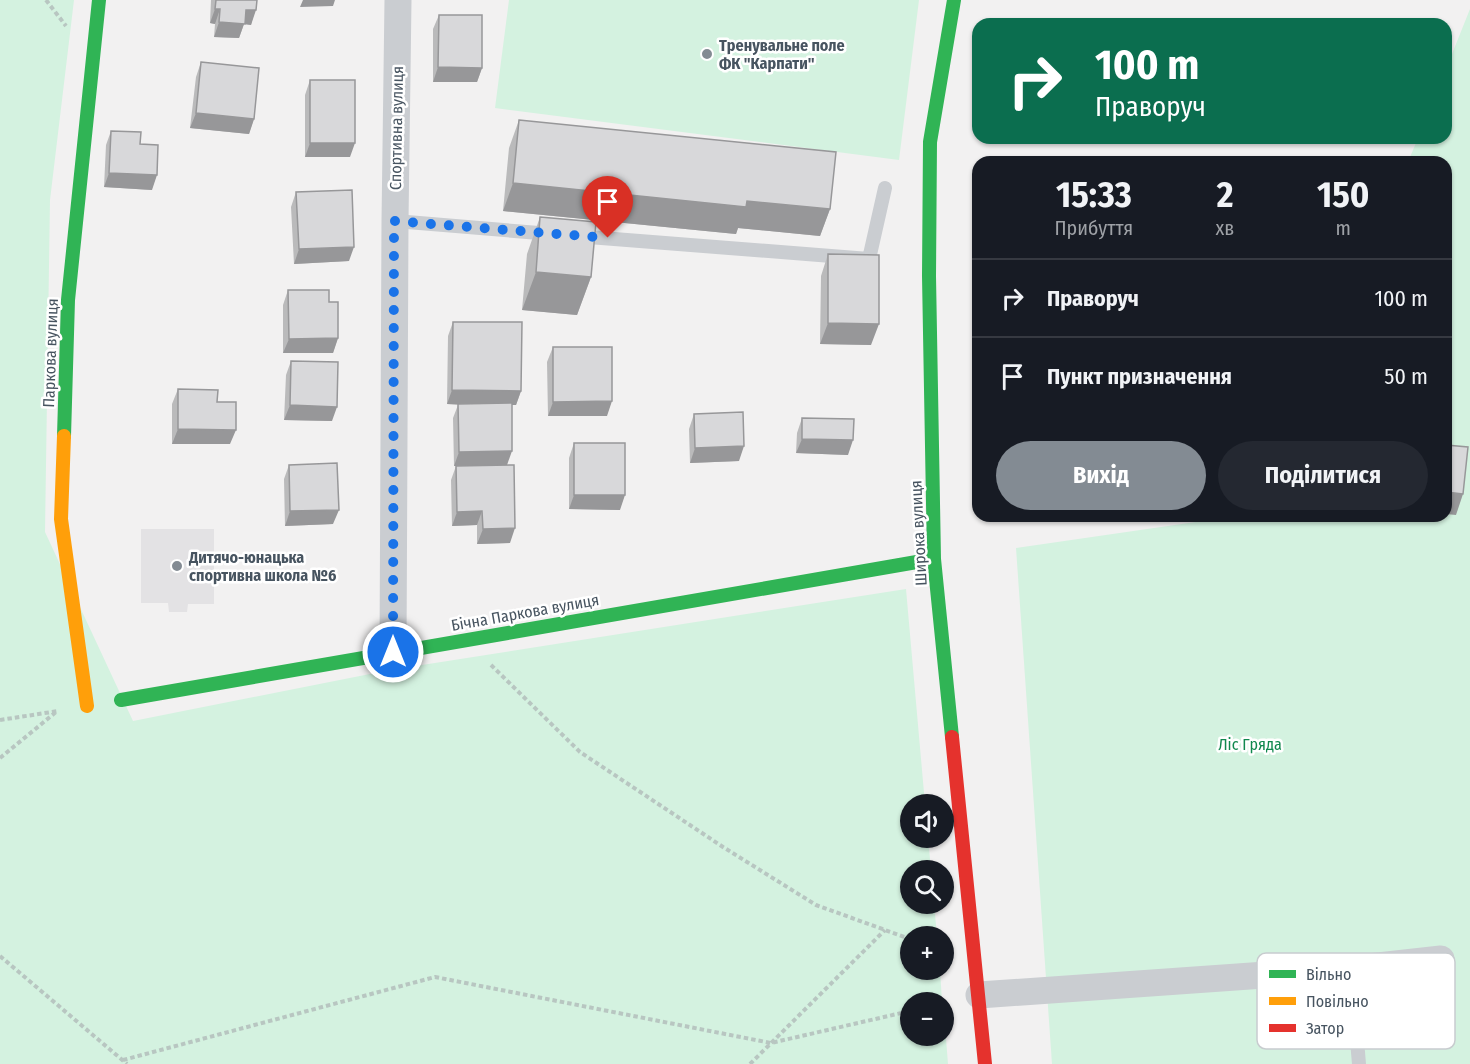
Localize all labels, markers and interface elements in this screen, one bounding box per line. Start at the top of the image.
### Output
place label: Тренувальне поле ФК "Карпати" [719,36,845,73]
text: 100 m [1095,40,1199,90]
icon: right [996,42,1074,120]
marker: Тренувальне поле ФК "Карпати" [700,47,714,61]
street label: Спортивна вулиця [386,66,407,190]
text: Праворуч [1095,91,1206,123]
text: 15:33 [1056,173,1132,217]
text: 2 [1217,173,1233,217]
text: 150 [1317,173,1369,217]
pin [582,176,633,238]
icon: arrive [591,185,624,218]
text: Прибуття [1054,216,1133,240]
text: хв [1216,216,1234,240]
text: m [1335,216,1351,240]
icon: right [996,282,1029,315]
text: Праворуч [1047,285,1139,312]
text: 100 m [1374,285,1428,312]
street label: Паркова вулиця [39,298,62,408]
icon: arrive [996,360,1029,393]
text: Пункт призначення [1047,363,1232,390]
text: 50 m [1384,363,1428,390]
button: Вихід [996,441,1206,510]
button: Поділитися [1218,441,1428,510]
street label: Широка вулиця [906,480,931,586]
place label: Дитячо-юнацька спортивна школа №6 [188,548,336,585]
marker: Дитячо-юнацька спортивна школа №6 [170,559,184,573]
street label: Бічна Паркова вулиця [450,590,600,635]
position arrow [361,620,425,684]
park label: Ліс Гряда [1218,735,1282,754]
map controls [900,794,954,1046]
button: sound [900,794,954,848]
button: search [900,860,954,914]
button: + [900,926,954,980]
legend [1257,953,1455,1049]
text: Вільно [1306,965,1351,984]
button: − [900,992,954,1046]
text: Повільно [1306,992,1369,1011]
text: Затор [1306,1019,1344,1038]

